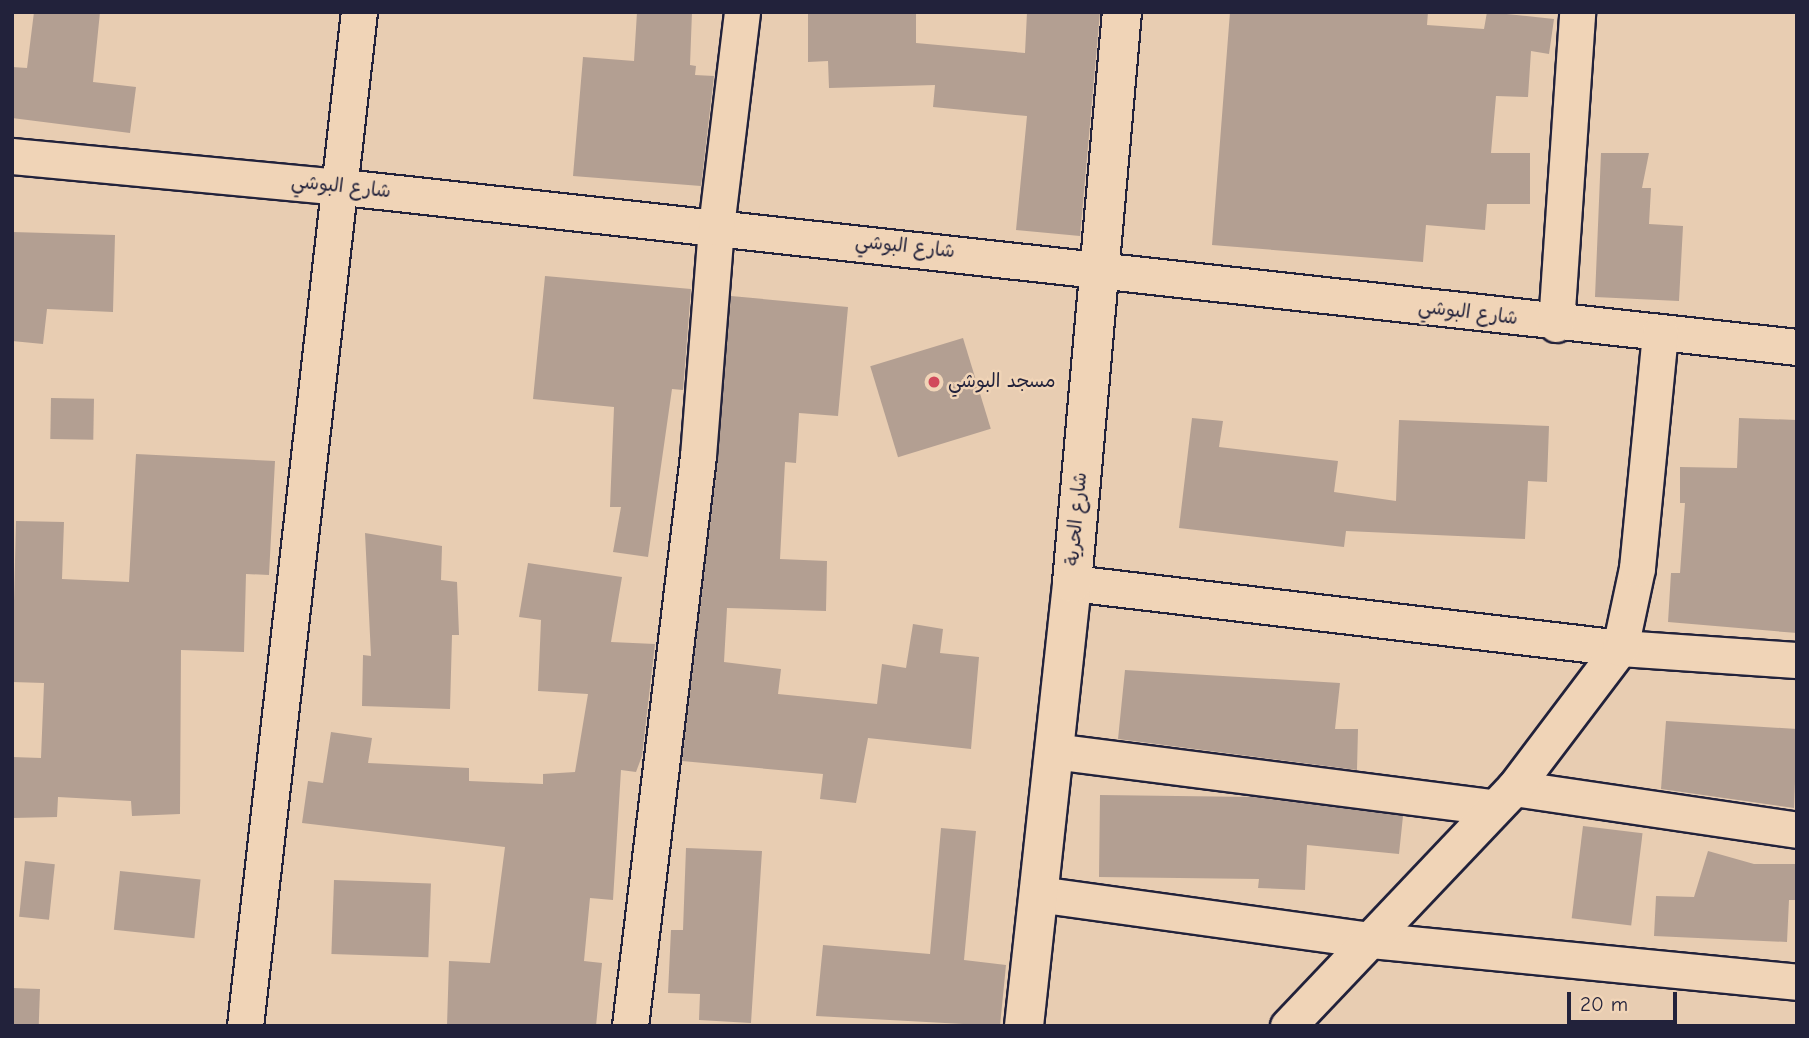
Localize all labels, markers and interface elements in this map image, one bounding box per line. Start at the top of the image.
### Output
street label: شارع البوشي [290,170,392,204]
street label: شارع البوشي [854,230,956,264]
street label: شارع البوشي [1417,296,1519,330]
place label: مسجد البوشي [948,371,1056,393]
marker: مسجد البوشي [926,374,942,390]
street label: شارع الحرية [1062,471,1092,567]
scale bar [1571,978,1681,1022]
text: 20 m [1580,992,1628,1016]

